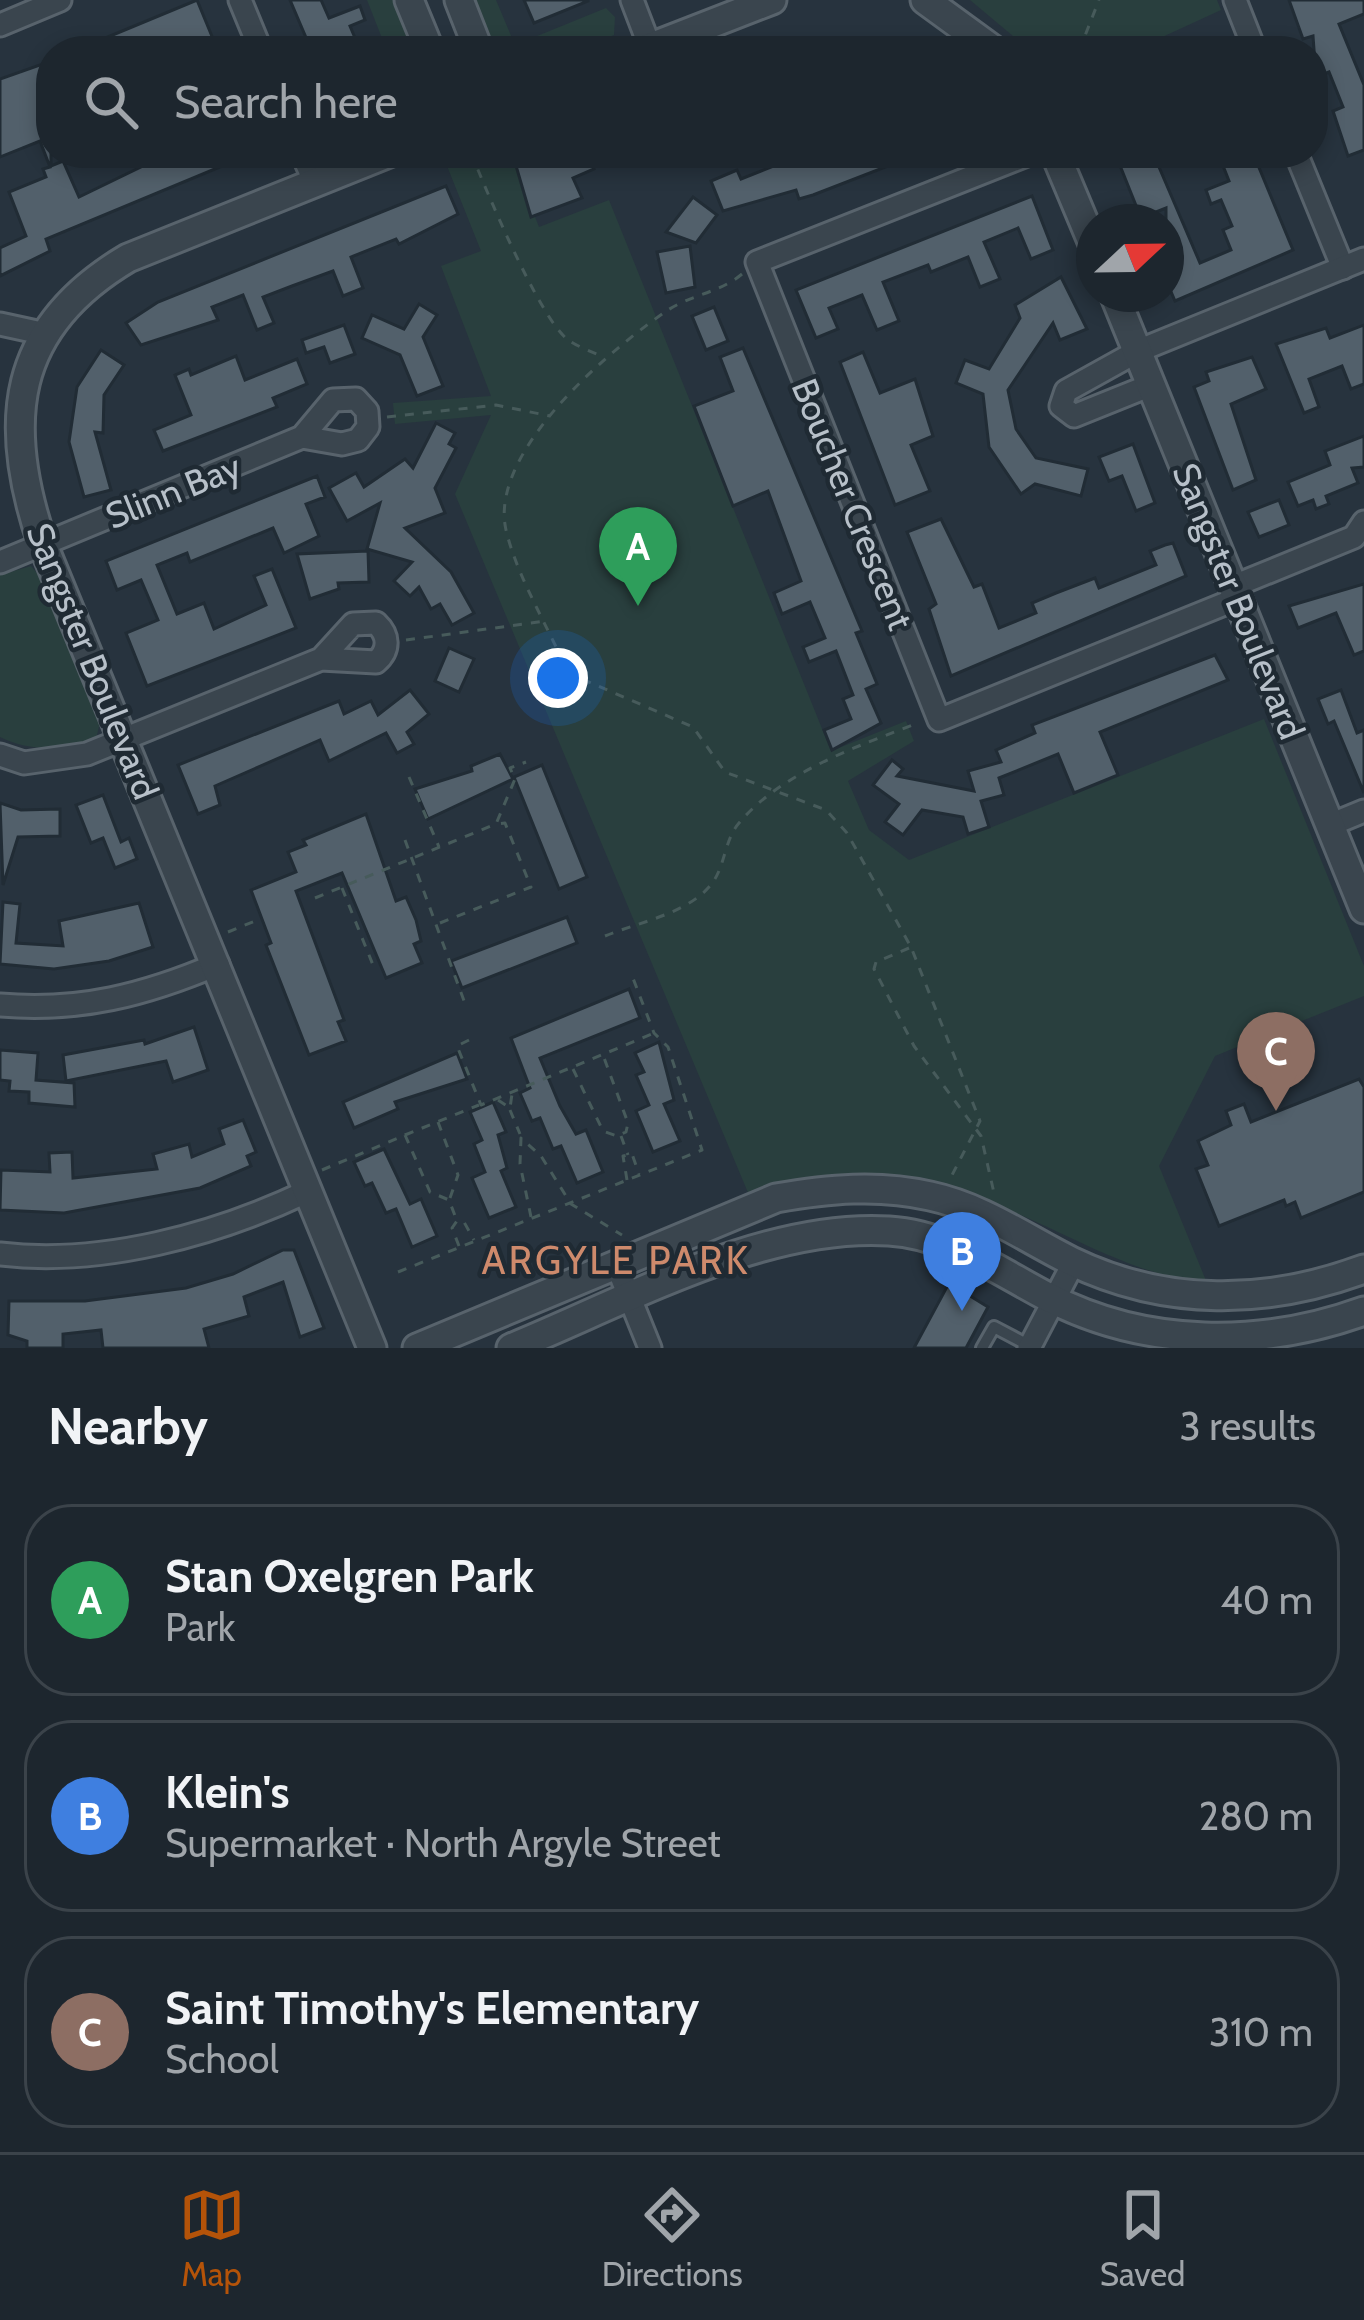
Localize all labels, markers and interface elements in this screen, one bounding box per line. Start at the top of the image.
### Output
search box [36,36,1328,168]
icon: search [78,69,144,135]
text: Search here [174,75,398,129]
north arrow [1076,204,1184,312]
street label: Boucher Crescent [783,372,923,636]
street label: Slinn Bay [99,444,247,538]
street label: Sangster Boulevard [1164,457,1314,745]
pin: A [599,507,677,606]
street label: Sangster Boulevard [18,517,168,805]
your location [528,648,588,708]
pin: C [1237,1012,1315,1111]
pin: B [923,1212,1001,1311]
district label: ARGYLE PARK [481,1236,751,1284]
text: Nearby [48,1395,208,1457]
text: 3 results [1179,1402,1316,1450]
text: Stan Oxelgren Park [165,1549,534,1603]
text: A [78,1576,102,1624]
text: 40 m [1220,1576,1313,1624]
text: Park [165,1603,235,1651]
text: Klein's [165,1765,290,1819]
text: B [78,1792,102,1840]
text: 280 m [1199,1792,1313,1840]
text: Supermarket · North Argyle Street [165,1819,721,1867]
text: Saint Timothy's Elementary [165,1981,699,2035]
text: C [78,2008,102,2056]
text: 310 m [1209,2008,1313,2056]
text: School [165,2035,279,2083]
tab: Map [179,2182,245,2294]
tab: Directions [602,2182,743,2294]
tab: Saved [1100,2182,1185,2294]

